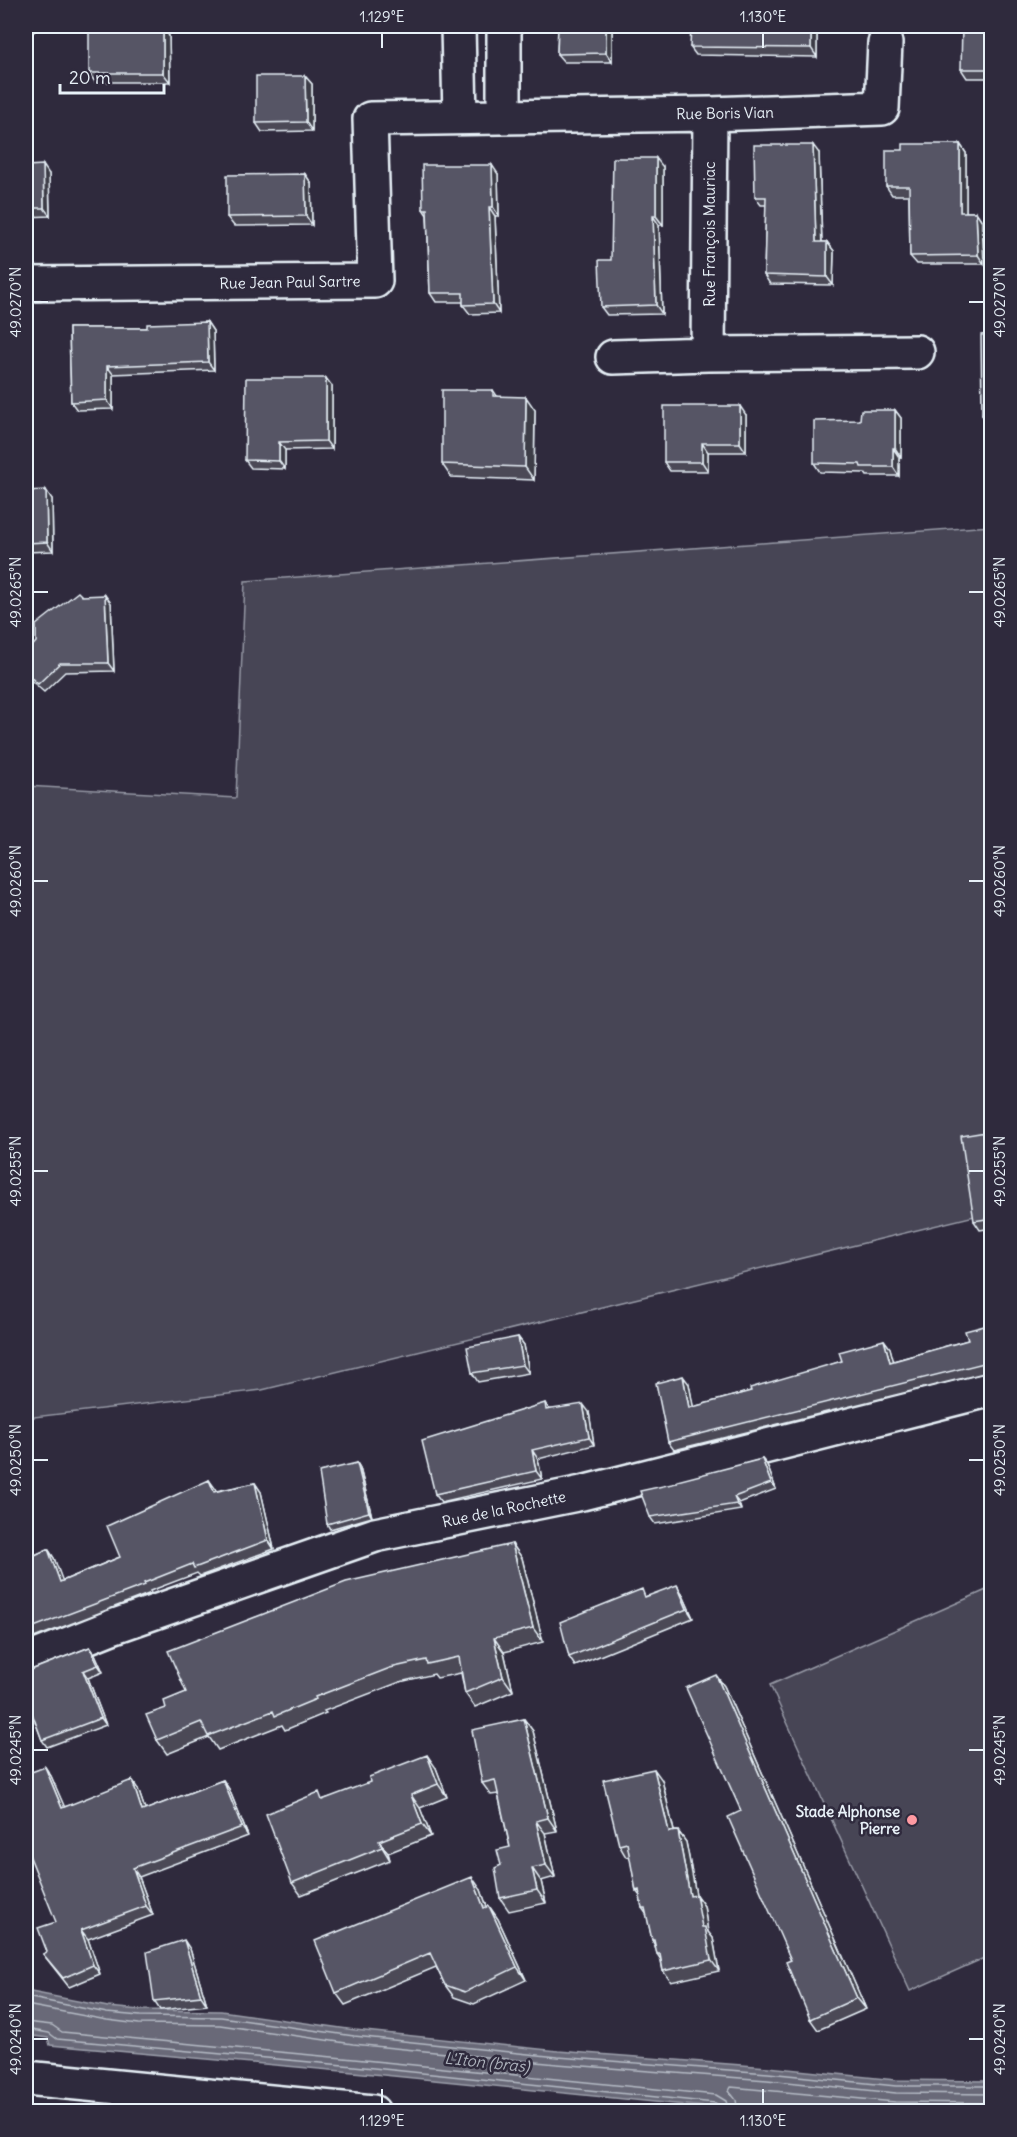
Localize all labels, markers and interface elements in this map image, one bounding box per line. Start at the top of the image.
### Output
text: 1.129°E [359,7,405,26]
text: 1.130°E [740,7,786,26]
scale bar [60,57,164,95]
text: 20 m [69,66,111,89]
street label: Rue Boris Vian [676,103,774,123]
street label: Rue François Mauriac [700,161,719,307]
text: 49.0270°N [6,267,25,337]
text: 49.0270°N [990,267,1009,337]
street label: Rue Jean Paul Sartre [219,271,361,293]
text: 49.0265°N [6,557,25,627]
text: 49.0265°N [990,557,1009,627]
text: 49.0260°N [6,845,25,917]
text: 49.0260°N [990,845,1009,917]
text: 49.0255°N [6,1136,25,1206]
text: 49.0255°N [990,1136,1009,1206]
text: 49.0250°N [6,1424,25,1496]
text: 49.0250°N [990,1424,1009,1496]
street label: Rue de la Rochette [440,1487,568,1531]
text: 49.0245°N [6,1715,25,1785]
text: 49.0245°N [990,1715,1009,1785]
place label: Stade Alphonse Pierre [796,1802,900,1838]
marker: Stade Alphonse Pierre [905,1813,919,1827]
text: 49.0240°N [6,2003,25,2075]
text: 49.0240°N [990,2003,1009,2075]
water label: L'Iton (bras) [444,2048,532,2077]
text: 1.129°E [359,2111,405,2130]
text: 1.130°E [740,2111,786,2130]

